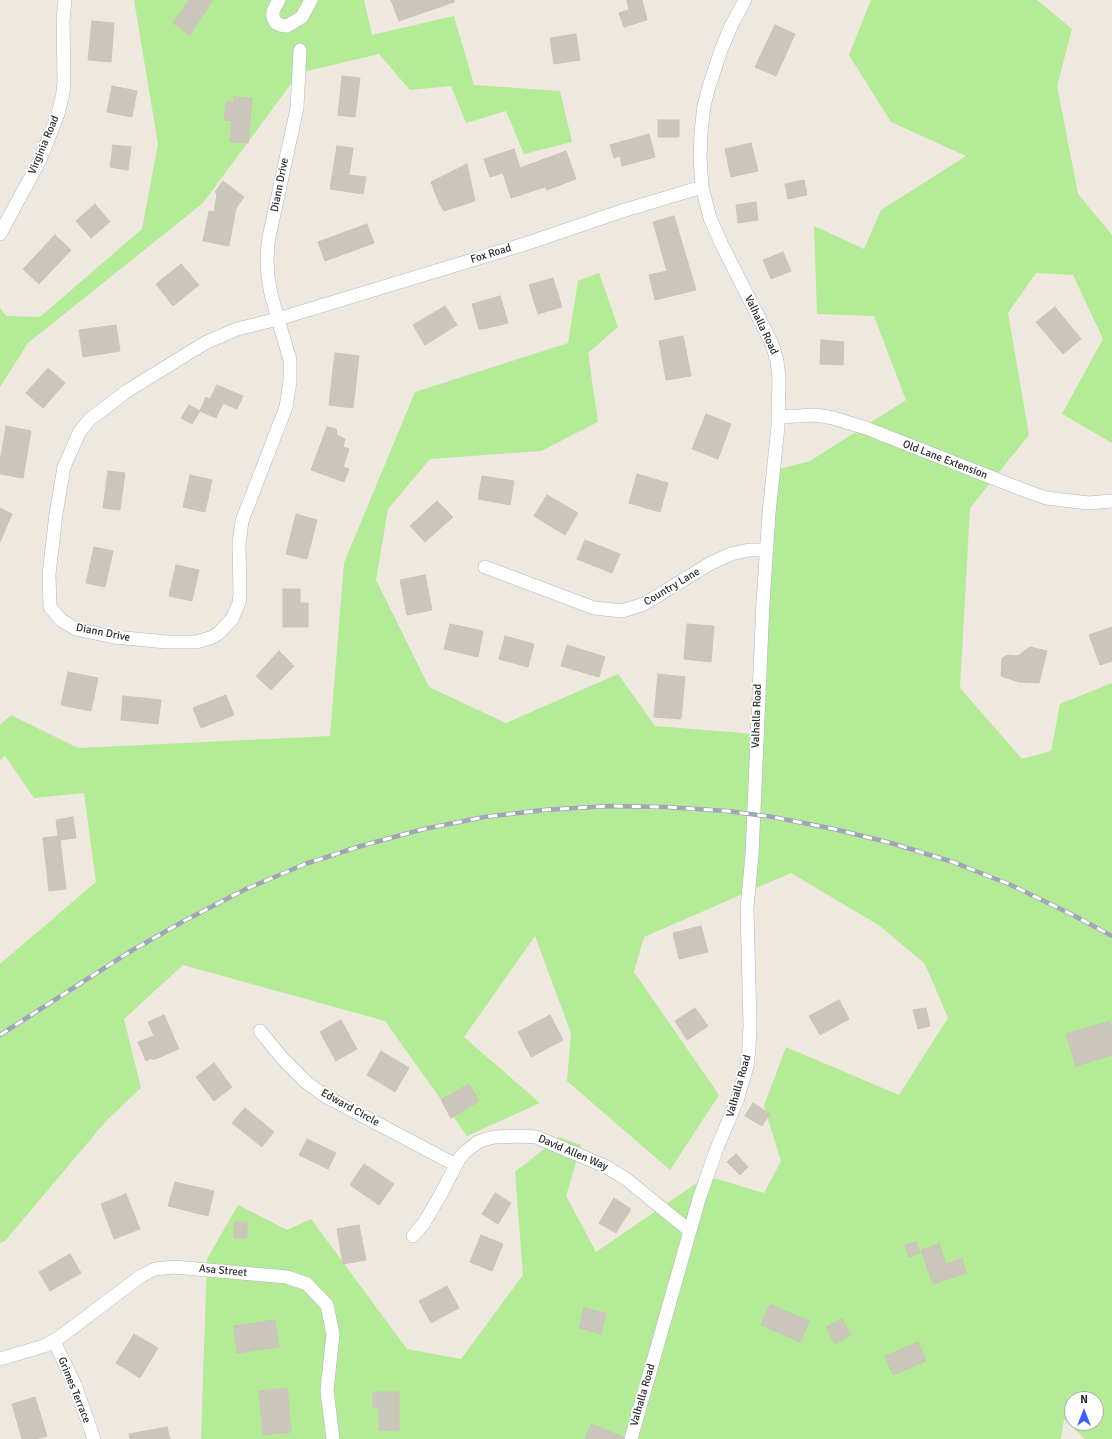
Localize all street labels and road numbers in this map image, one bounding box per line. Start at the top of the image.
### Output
street label: Virginia Road [26,114,62,176]
street label: Diann Drive [268,157,292,213]
street label: Fox Road [469,242,513,266]
street label: Valhalla Road [741,293,781,357]
street label: Old Lane Extension [901,438,989,482]
street label: Country Lane [642,565,702,609]
street label: Diann Drive [75,621,131,645]
street label: Valhalla Road [749,684,765,748]
street label: Valhalla Road [724,1053,754,1119]
street label: Edward Circle [318,1087,382,1129]
street label: David Allen Way [536,1132,610,1174]
street label: Asa Street [198,1262,248,1280]
street label: Grimes Terrace [55,1355,93,1425]
street label: Valhalla Road [628,1362,658,1428]

